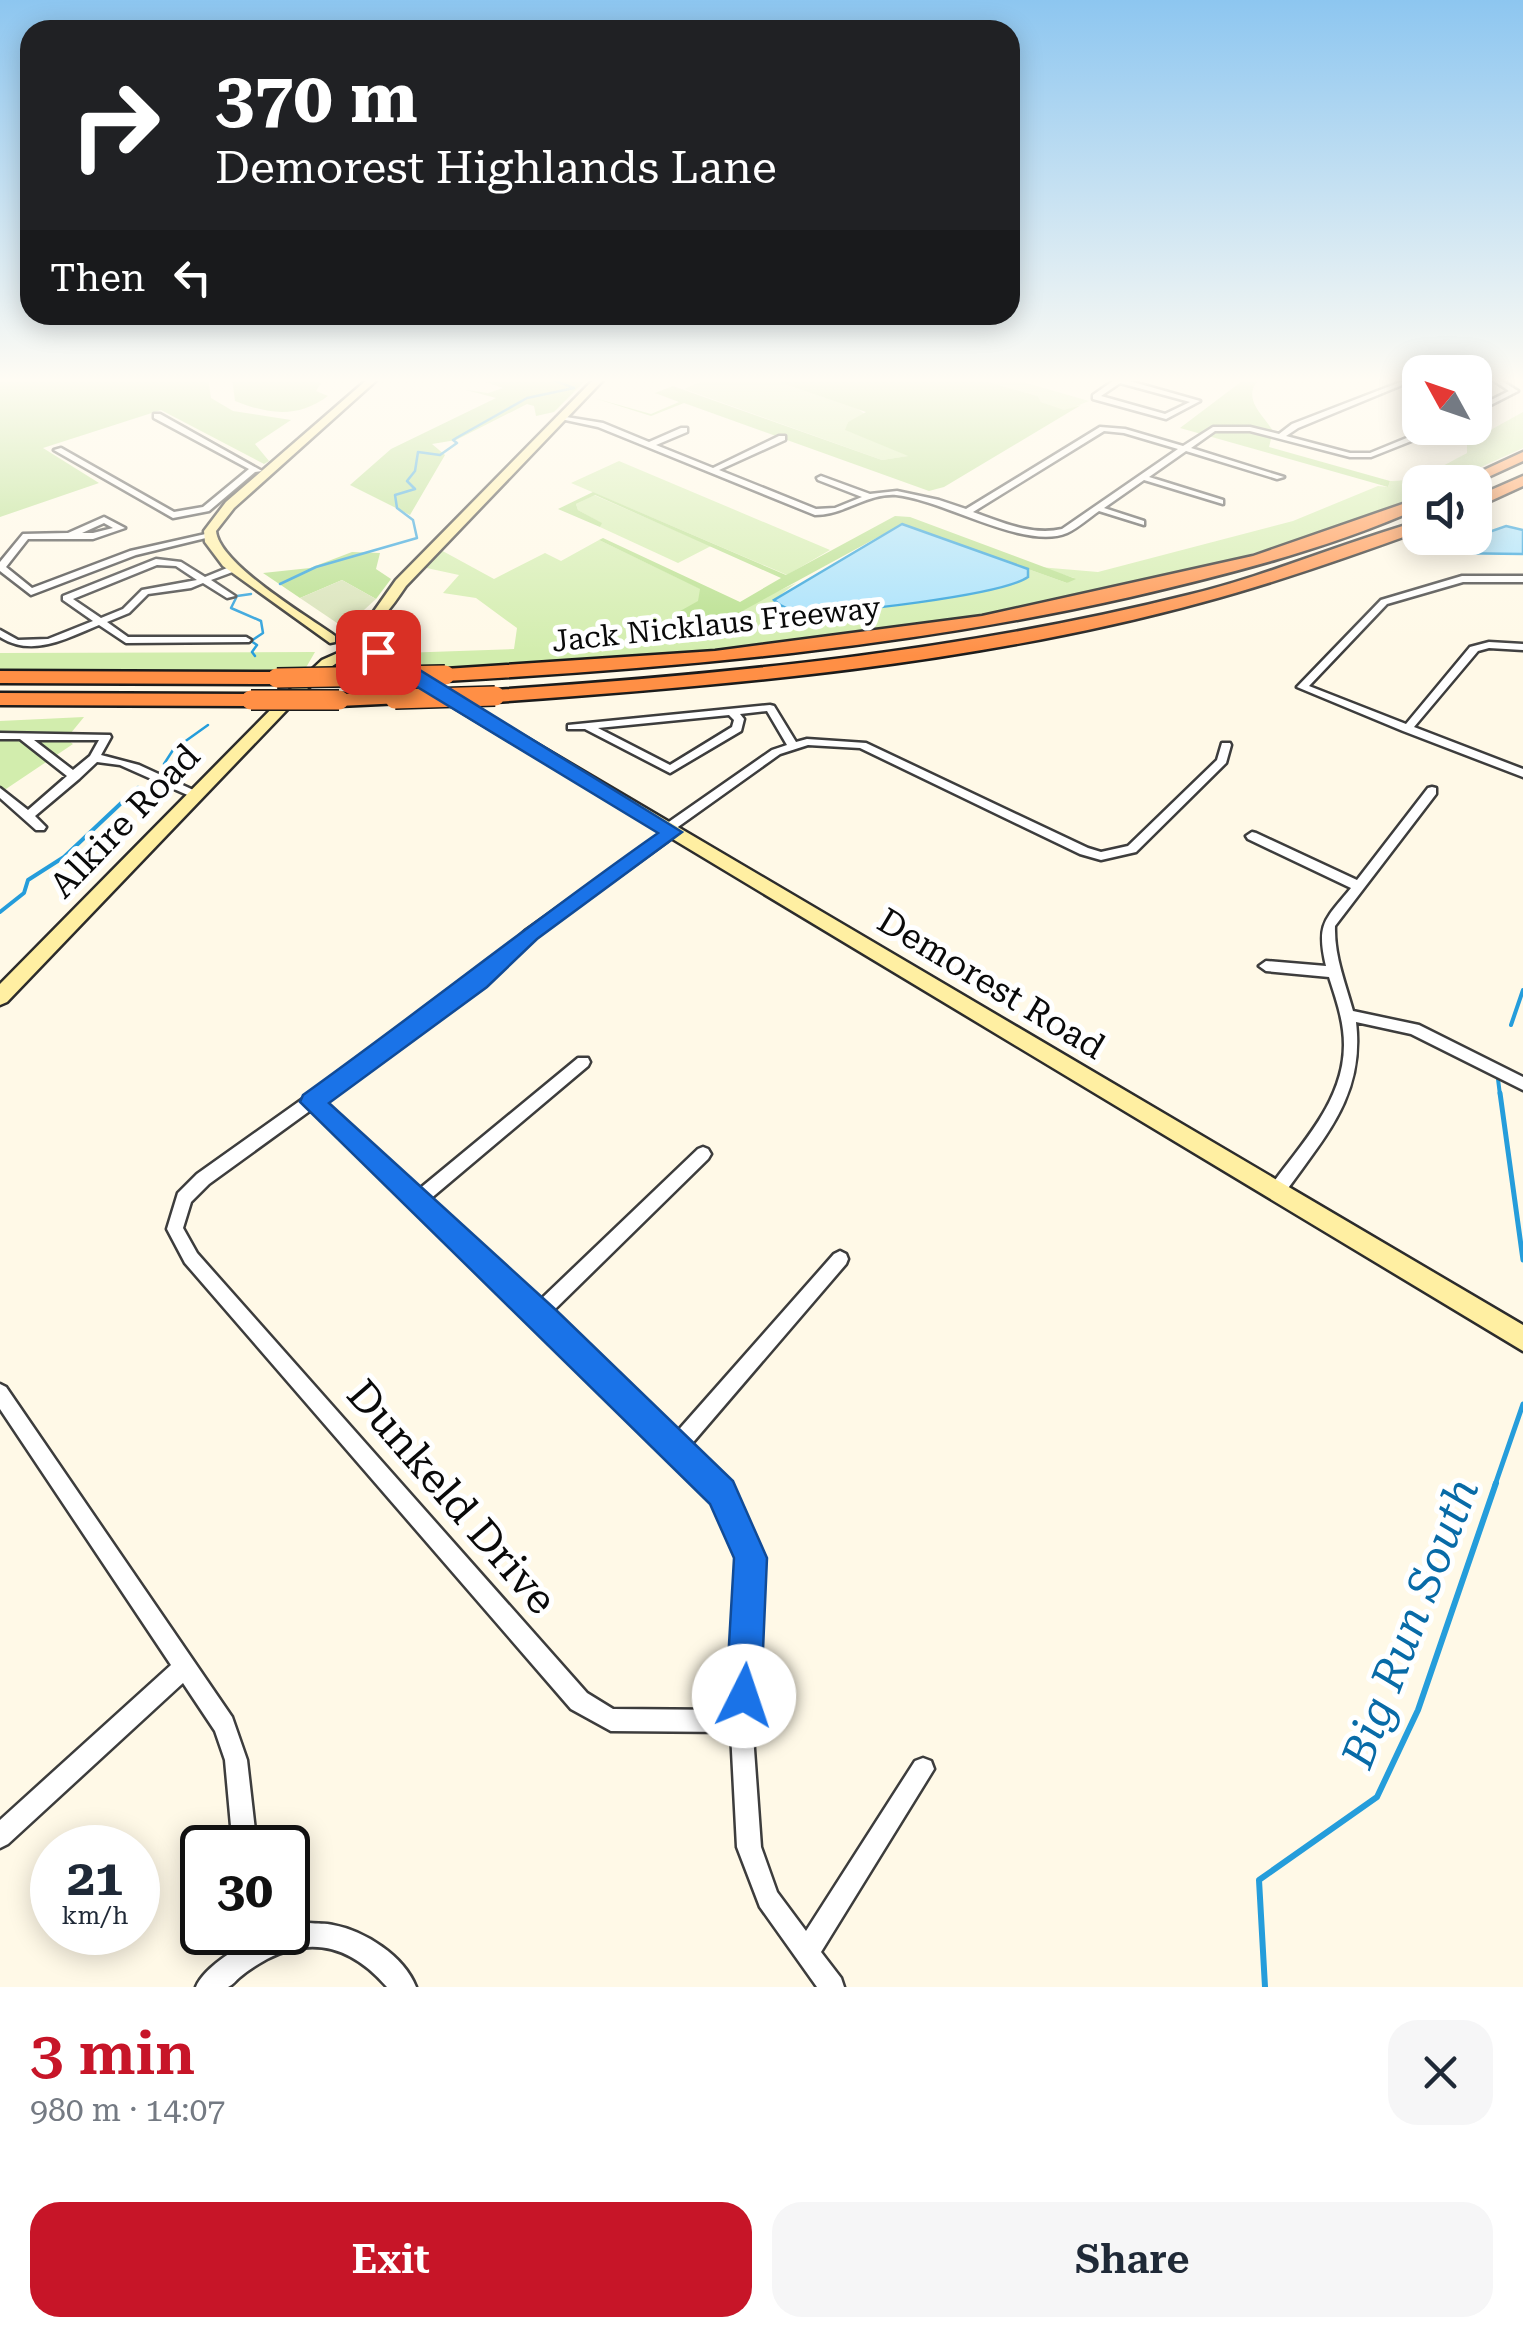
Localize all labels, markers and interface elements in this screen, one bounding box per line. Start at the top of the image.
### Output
text: 370 m [215,57,418,139]
icon: right [50,60,180,190]
text: Demorest Highlands Lane [215,141,777,194]
icon: left [165,250,220,305]
text: Then [50,256,145,300]
north arrow [1402,355,1492,445]
map controls [1402,355,1492,555]
button: sound [1402,465,1492,555]
street label: Jack Nicklaus Freeway [550,589,882,659]
pin [336,610,421,695]
icon: arrive [351,625,406,680]
street label: Alkire Road [42,736,208,906]
street label: Demorest Road [870,900,1112,1068]
street label: Dunkeld Drive [337,1370,567,1624]
water label: Big Run South [1330,1471,1489,1776]
position arrow [692,1644,796,1748]
speed limit sign: 30 [180,1825,310,1955]
text: 21 [67,1849,123,1907]
text: km/h [62,1901,128,1930]
text: 3 min [30,2018,195,2089]
button: close [1388,2020,1493,2125]
text: 980 m · 14:07 [30,2091,225,2129]
button: Exit [30,2202,752,2317]
button: Share [772,2202,1493,2317]

